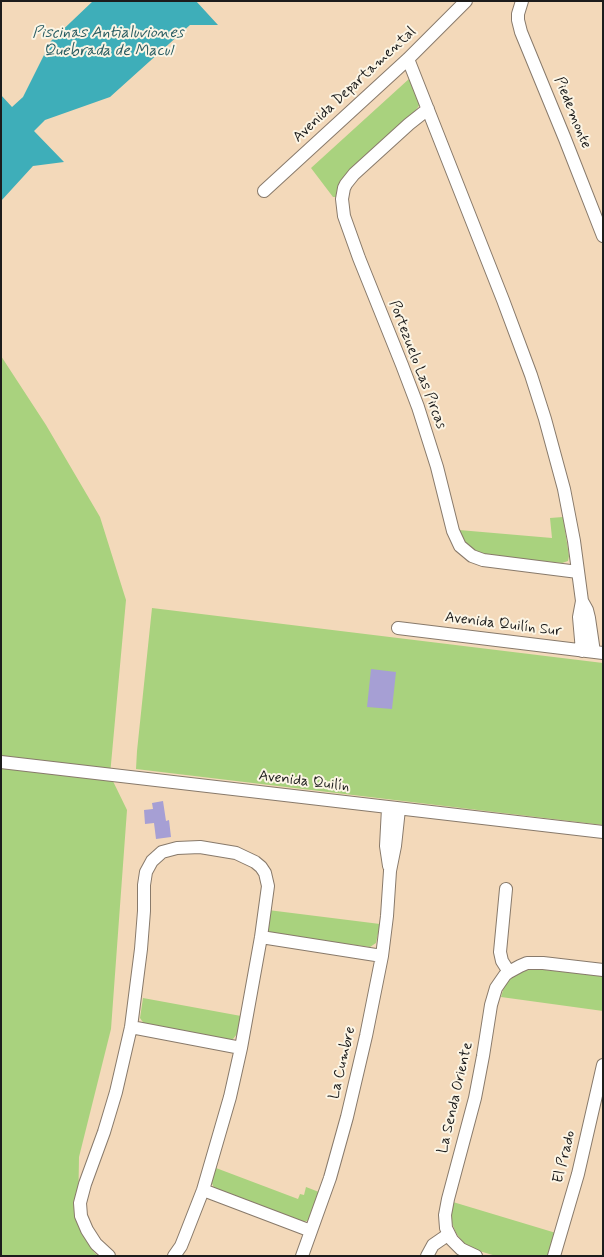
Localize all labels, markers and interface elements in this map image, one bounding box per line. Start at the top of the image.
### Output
street label: Avenida Departamental [290,23,420,147]
water label: Piscinas Antialuviones Quebrada de Macul [32,24,184,62]
street label: Piedemonte [549,74,595,152]
street label: Portezuelo Las Pircas [384,298,450,432]
street label: Avenida Quilín Sur [444,609,562,641]
street label: Avenida Quilín [257,767,351,797]
street label: La Cumbre [326,1025,360,1101]
street label: La Senda Oriente [434,1041,478,1155]
street label: El Prado [550,1129,580,1185]

